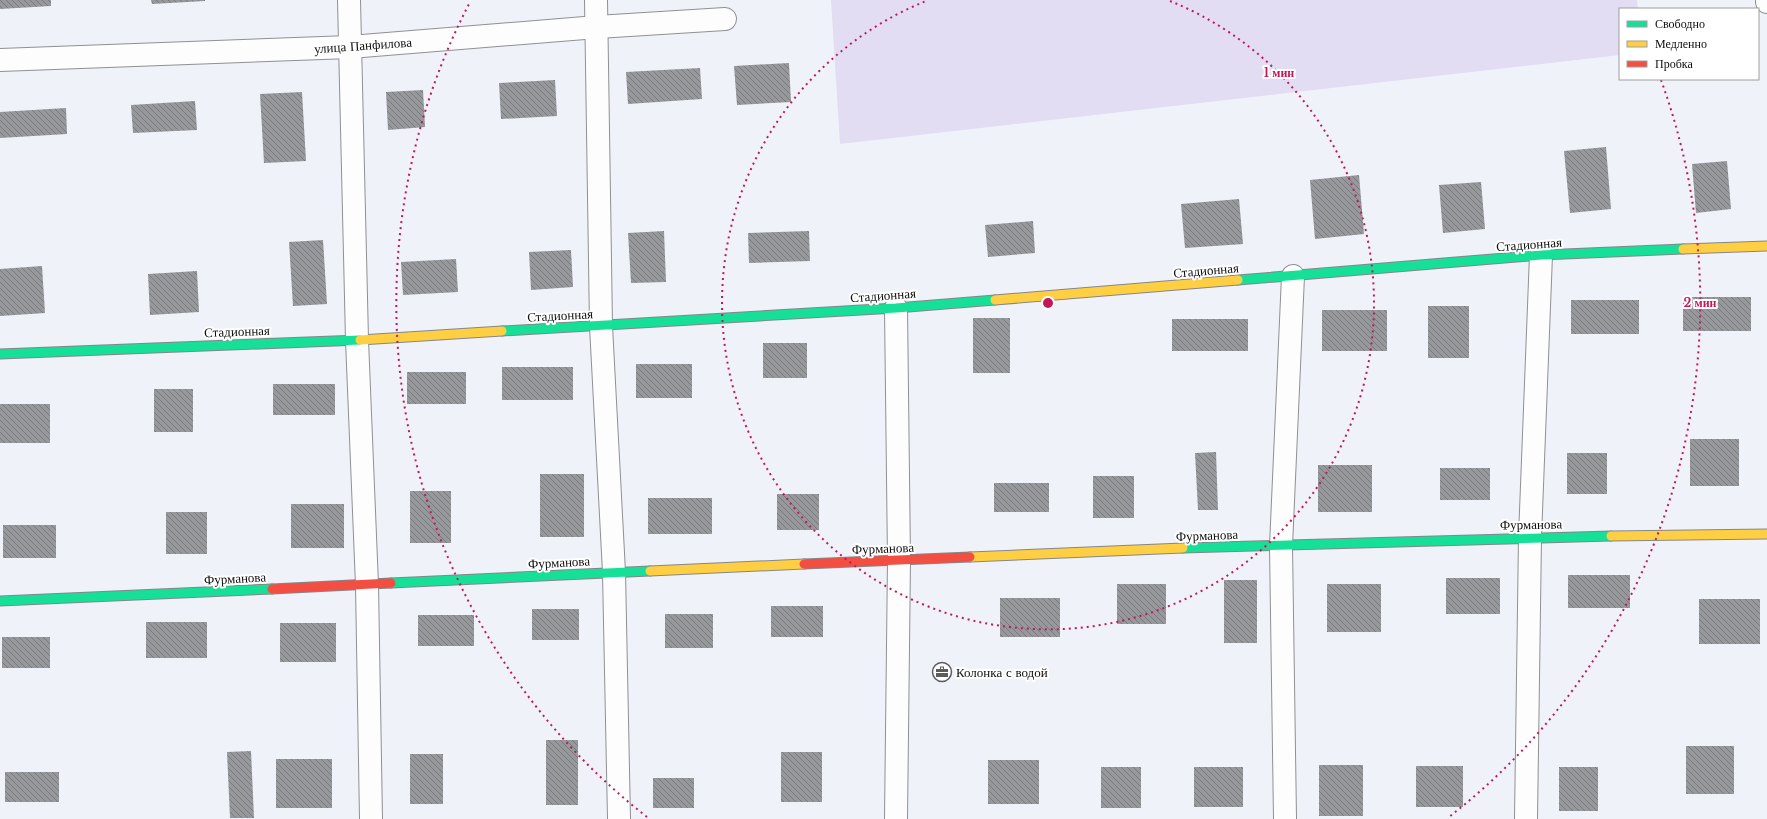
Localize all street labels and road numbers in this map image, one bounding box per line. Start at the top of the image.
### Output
street label: улица Панфилова [314,34,413,57]
street label: Стадионная [1496,234,1562,255]
street label: Стадионная [1172,259,1240,282]
street label: Стадионная [850,285,916,306]
street label: Стадионная [527,305,593,326]
street label: Стадионная [204,322,270,341]
street label: Фурманова [1500,515,1562,534]
street label: Фурманова [1176,526,1239,545]
street label: Фурманова [852,539,915,558]
street label: Фурманова [528,552,591,573]
street label: Фурманова [204,568,267,589]

